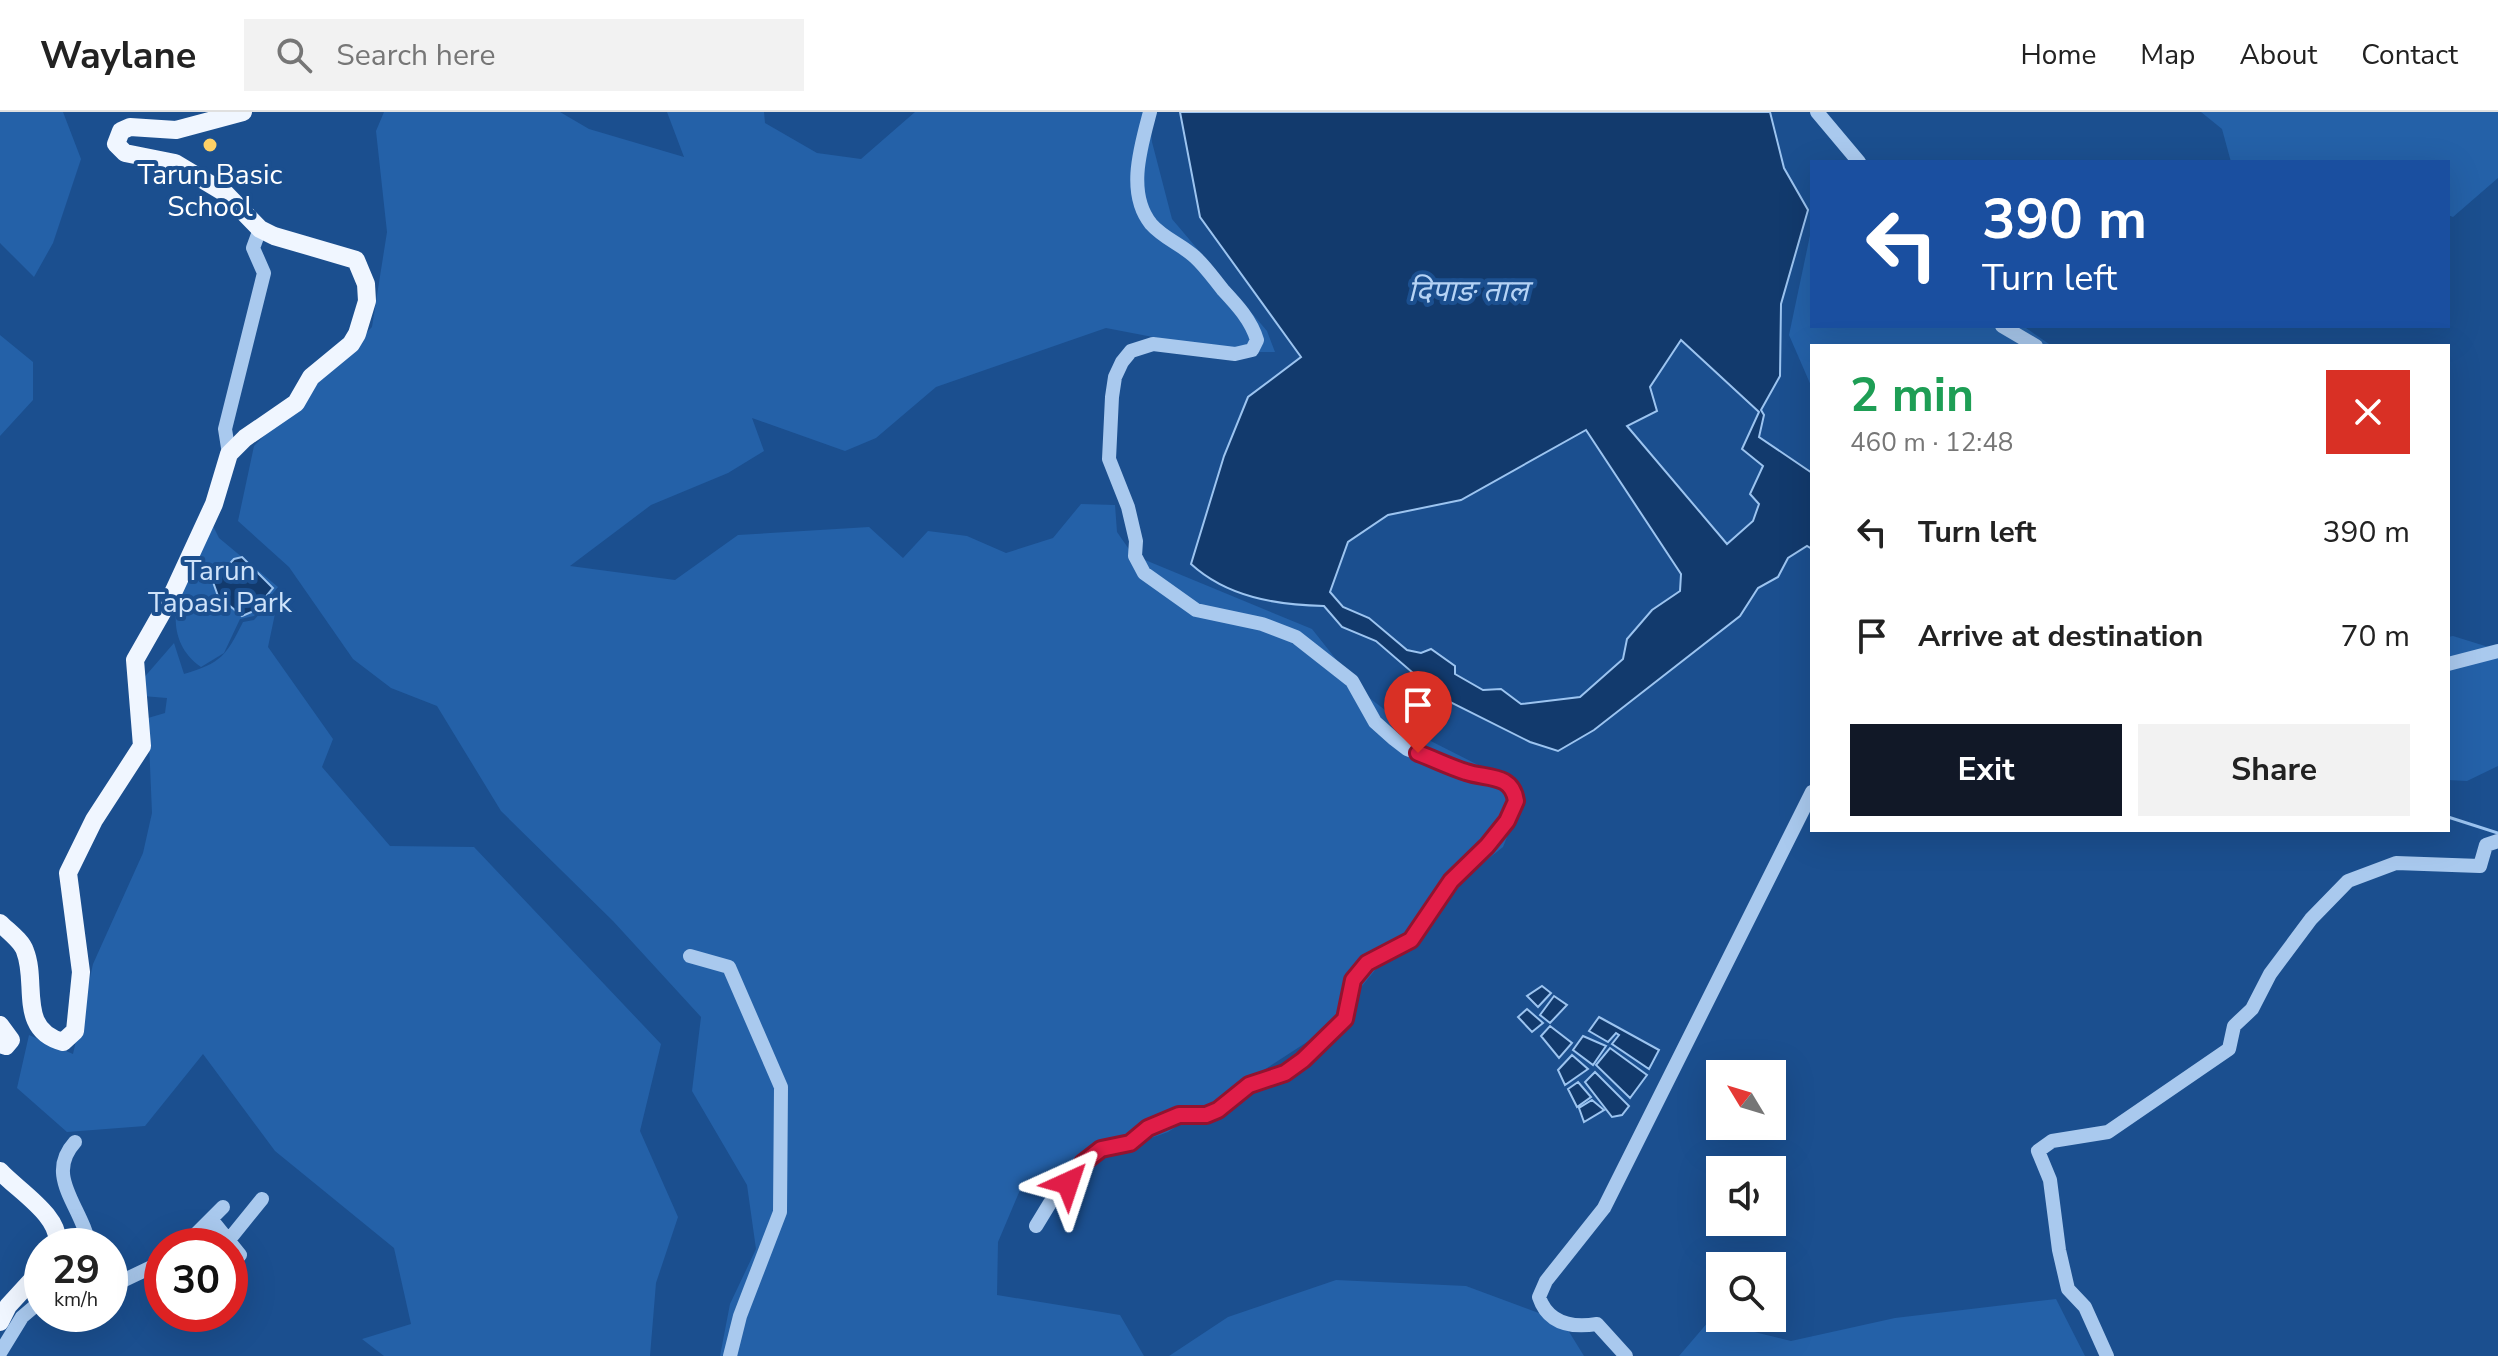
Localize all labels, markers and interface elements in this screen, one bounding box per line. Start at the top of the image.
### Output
search box [244,19,804,91]
text: Waylane [40,30,196,81]
icon: search [272,33,316,77]
text: Search here [336,35,495,76]
text: Home [2021,36,2096,74]
text: Map [2140,36,2195,74]
text: About [2239,36,2317,74]
text: Contact [2361,36,2458,74]
marker: Tarun Basic School [201,136,219,154]
place label: Tarun Basic School [137,156,283,226]
text: 390 m [1982,181,2147,258]
icon: left [1850,192,1954,296]
text: Turn left [1982,254,2117,303]
water label: दिपाङ ताल [1408,271,1534,312]
text: 2 min [1850,362,1974,428]
button: close [2326,370,2410,454]
text: 460 m · 12:48 [1850,425,2013,460]
icon: left [1850,510,1894,554]
text: Turn left [1918,512,2036,553]
text: 390 m [2323,512,2410,553]
park label: Tarun Tapasi Park [148,552,293,622]
icon: arrive [1850,614,1894,658]
text: Arrive at destination [1918,616,2203,657]
text: 70 m [2341,616,2410,657]
pin [1384,671,1452,753]
icon: arrive [1396,683,1440,727]
button: Exit [1850,724,2122,816]
button: Share [2138,724,2410,816]
north arrow [1706,1060,1786,1140]
map controls [1706,1060,1786,1332]
position arrow [1026,1141,1110,1225]
button: sound [1706,1156,1786,1236]
speed limit sign: 30 [144,1228,248,1332]
text: 29 [52,1243,100,1297]
button: search [1706,1252,1786,1332]
text: km/h [54,1286,98,1313]

